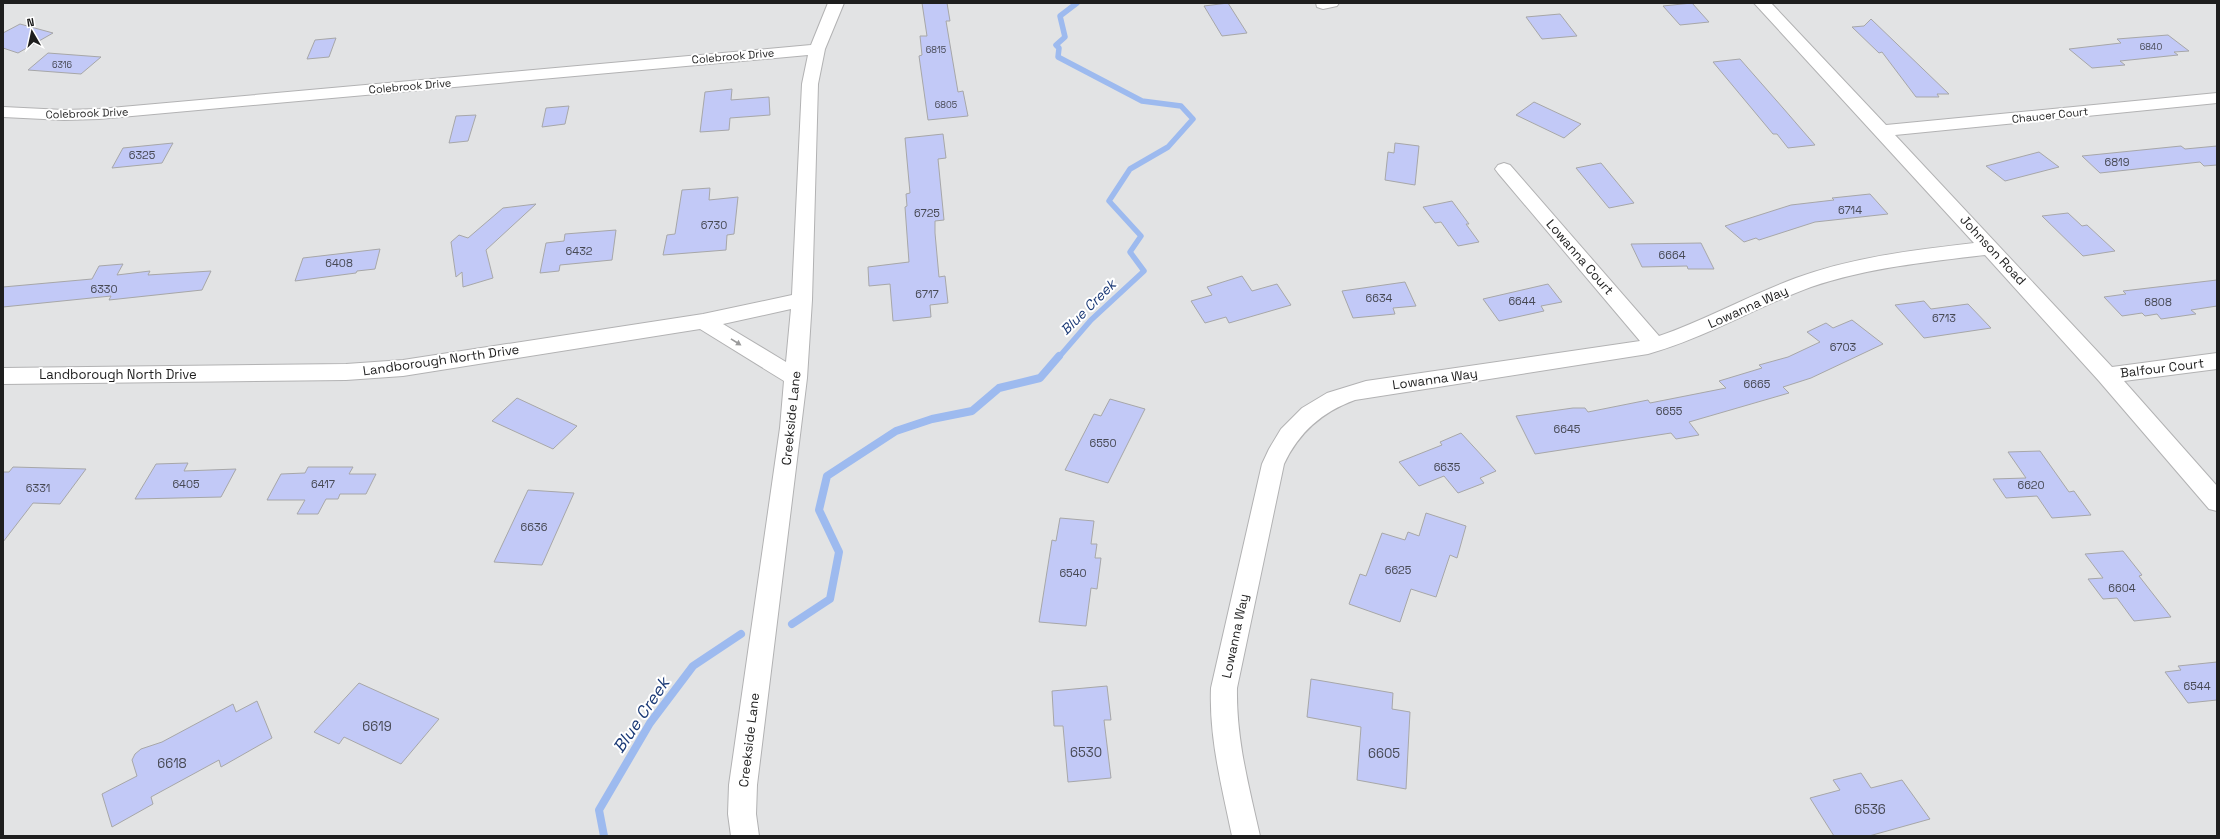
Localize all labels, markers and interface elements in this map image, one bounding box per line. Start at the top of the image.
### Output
north arrow [12,12,52,52]
text: N [26,15,35,30]
house number: 6840 [2140,41,2162,53]
house number: 6815 [926,44,946,56]
street label: Colebrook Drive [691,45,775,67]
house number: 6316 [52,59,73,71]
street label: Colebrook Drive [368,75,452,97]
house number: 6805 [935,99,957,111]
street label: Chaucer Court [2011,104,2089,126]
street label: Colebrook Drive [45,105,129,121]
house number: 6325 [129,148,156,162]
house number: 6819 [2105,155,2130,169]
house number: 6714 [1838,203,1862,217]
house number: 6725 [914,206,940,220]
street label: Johnson Road [1956,211,2030,289]
street label: Lowanna Court [1543,216,1617,298]
house number: 6730 [701,218,727,232]
house number: 6432 [566,244,593,258]
house number: 6664 [1658,248,1686,262]
house number: 6408 [325,256,353,270]
water label: Blue Creek [1056,274,1121,339]
house number: 6330 [90,282,118,296]
street label: Lowanna Way [1705,282,1791,332]
house number: 6717 [915,287,939,301]
house number: 6634 [1366,291,1393,305]
house number: 6644 [1508,294,1536,308]
house number: 6808 [2144,295,2172,309]
house number: 6713 [1932,311,1956,325]
one-way arrow [730,338,742,345]
house number: 6703 [1830,340,1857,354]
street label: Landborough North Drive [362,341,520,379]
street label: Balfour Court [2119,354,2205,382]
street label: Lowanna Way [1391,365,1479,393]
street label: Landborough North Drive [39,366,197,383]
street label: Creekside Lane [778,370,804,466]
house number: 6665 [1744,377,1771,391]
house number: 6655 [1656,404,1683,418]
house number: 6645 [1554,422,1581,436]
house number: 6550 [1090,436,1116,450]
house number: 6635 [1434,460,1461,474]
house number: 6405 [172,477,200,491]
house number: 6417 [311,477,335,491]
house number: 6620 [2017,478,2045,492]
house number: 6331 [26,481,50,495]
house number: 6636 [521,520,548,534]
house number: 6625 [1385,563,1412,577]
house number: 6540 [1059,566,1087,580]
house number: 6604 [2108,581,2136,595]
street label: Lowanna Way [1218,592,1252,680]
water label: Blue Creek [608,671,675,757]
house number: 6544 [2183,679,2211,693]
street label: Creekside Lane [735,692,763,788]
house number: 6619 [362,718,392,735]
house number: 6530 [1070,744,1102,761]
house number: 6605 [1368,745,1400,762]
house number: 6618 [157,755,187,772]
house number: 6536 [1854,801,1886,818]

